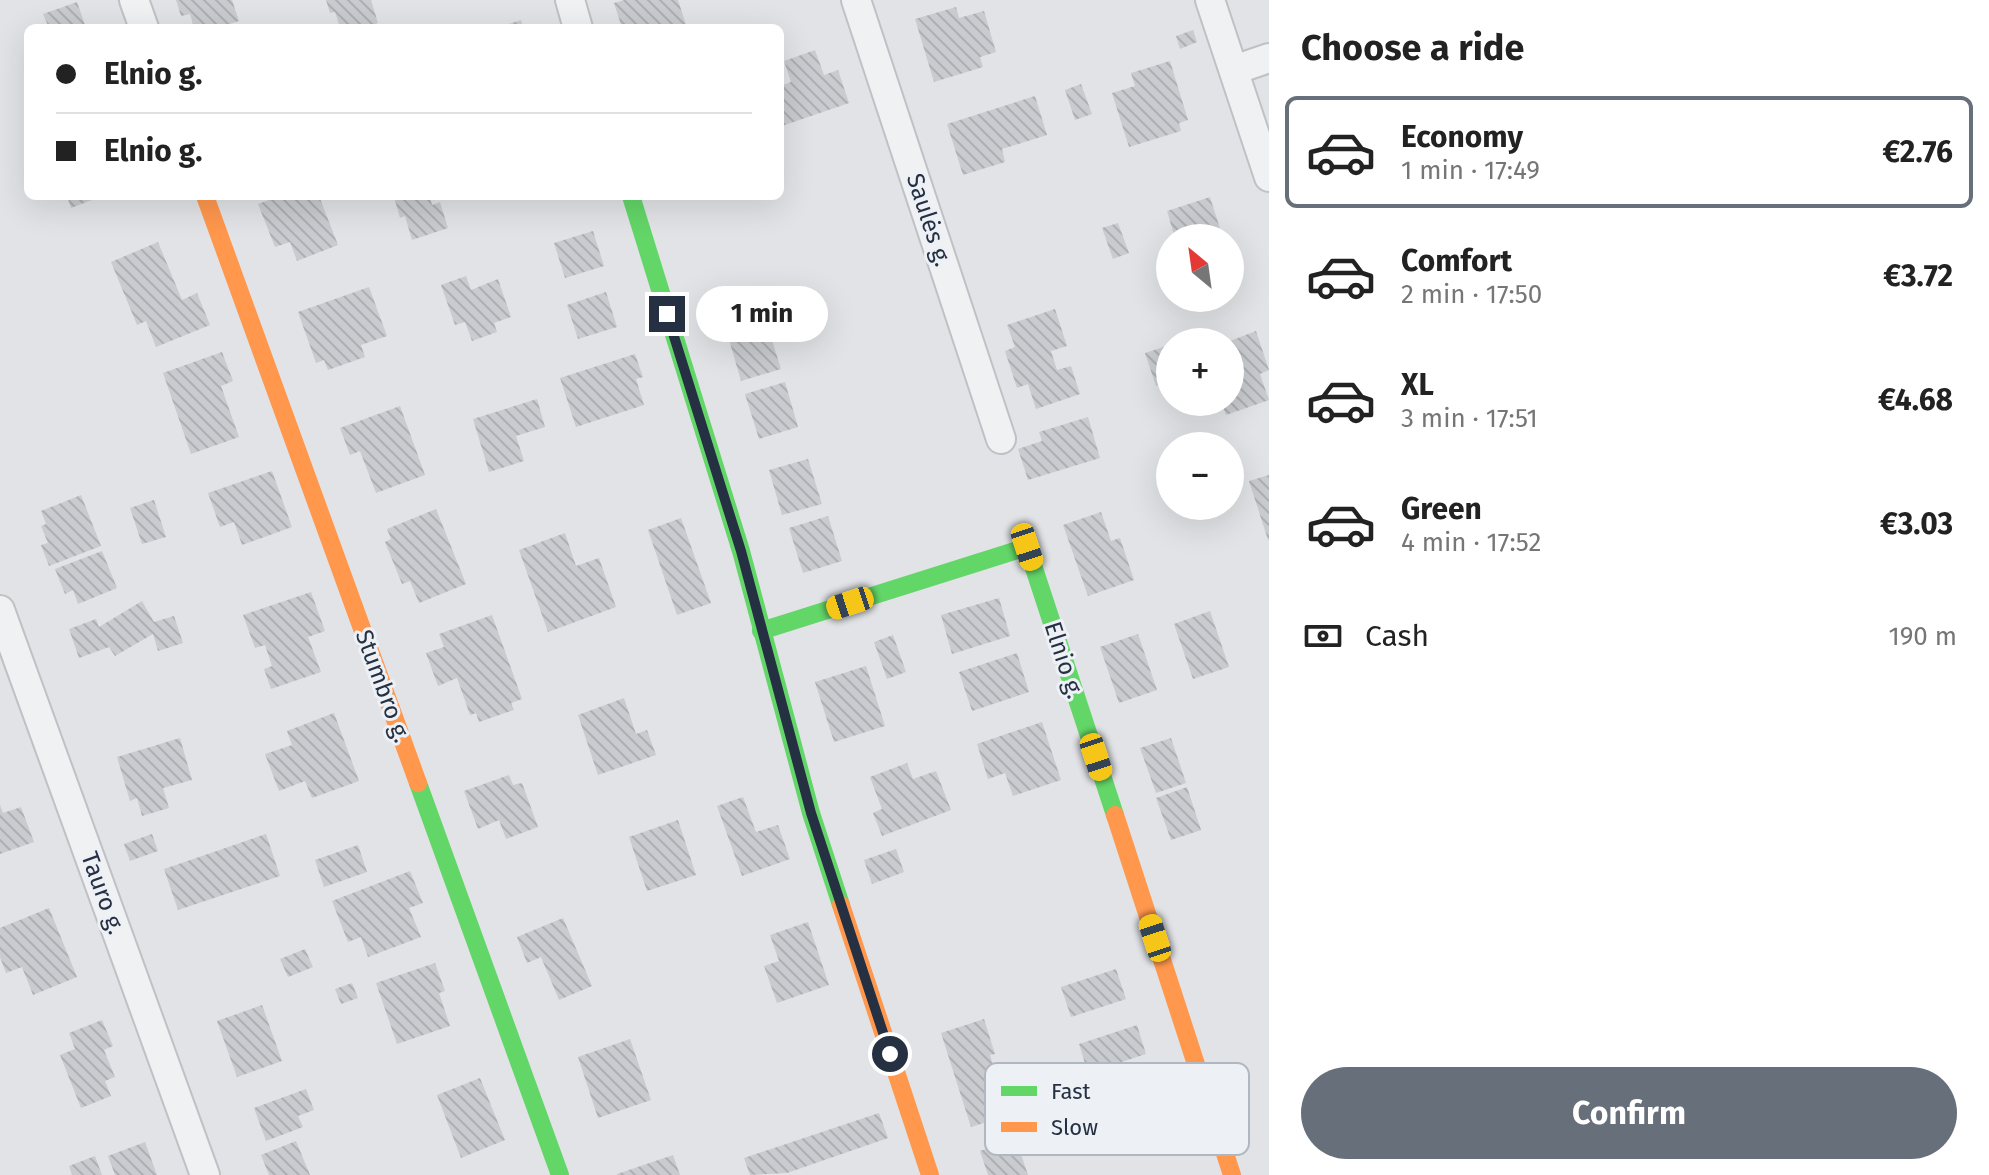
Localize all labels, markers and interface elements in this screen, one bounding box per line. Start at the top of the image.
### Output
text: Choose a ride [1301,26,1524,70]
text: Elnio g. [104,56,203,92]
icon: car [1305,116,1377,188]
text: Economy [1401,119,1523,155]
text: Elnio g. [104,133,203,169]
text: €2.76 [1882,134,1953,170]
text: 1 min · 17:49 [1401,155,1540,186]
street label: Saulės g. [901,170,957,270]
north arrow [1156,224,1244,312]
map controls [1156,224,1244,520]
icon: car [1305,240,1377,312]
text: Comfort [1401,243,1512,279]
text: €3.72 [1883,258,1953,294]
text: 2 min · 17:50 [1401,279,1542,310]
callout: 1 min [695,286,827,342]
route end [649,296,685,332]
text: 1 min [731,298,793,329]
button: + [1156,328,1244,416]
icon: car [1305,364,1377,436]
text: XL [1401,367,1434,403]
text: €4.68 [1878,382,1953,418]
text: 3 min · 17:51 [1401,403,1538,434]
button: − [1156,432,1244,520]
icon: car [1305,488,1377,560]
text: Green [1401,491,1482,527]
text: €3.03 [1880,506,1953,542]
car [1008,520,1046,574]
text: 4 min · 17:52 [1401,527,1541,558]
car [823,584,877,622]
icon: cash [1301,614,1345,658]
street label: Elnio g. [1038,618,1090,702]
text: Cash [1365,618,1429,654]
text: 190 m [1888,621,1957,652]
street label: Stumbro g. [350,626,416,746]
car [1077,730,1115,784]
street label: Tauro g. [75,848,131,938]
car [1136,911,1174,965]
route start [872,1036,908,1072]
legend [985,1063,1249,1155]
button: Confirm [1301,1067,1957,1159]
text: Fast [1051,1078,1091,1105]
text: Slow [1051,1114,1098,1141]

